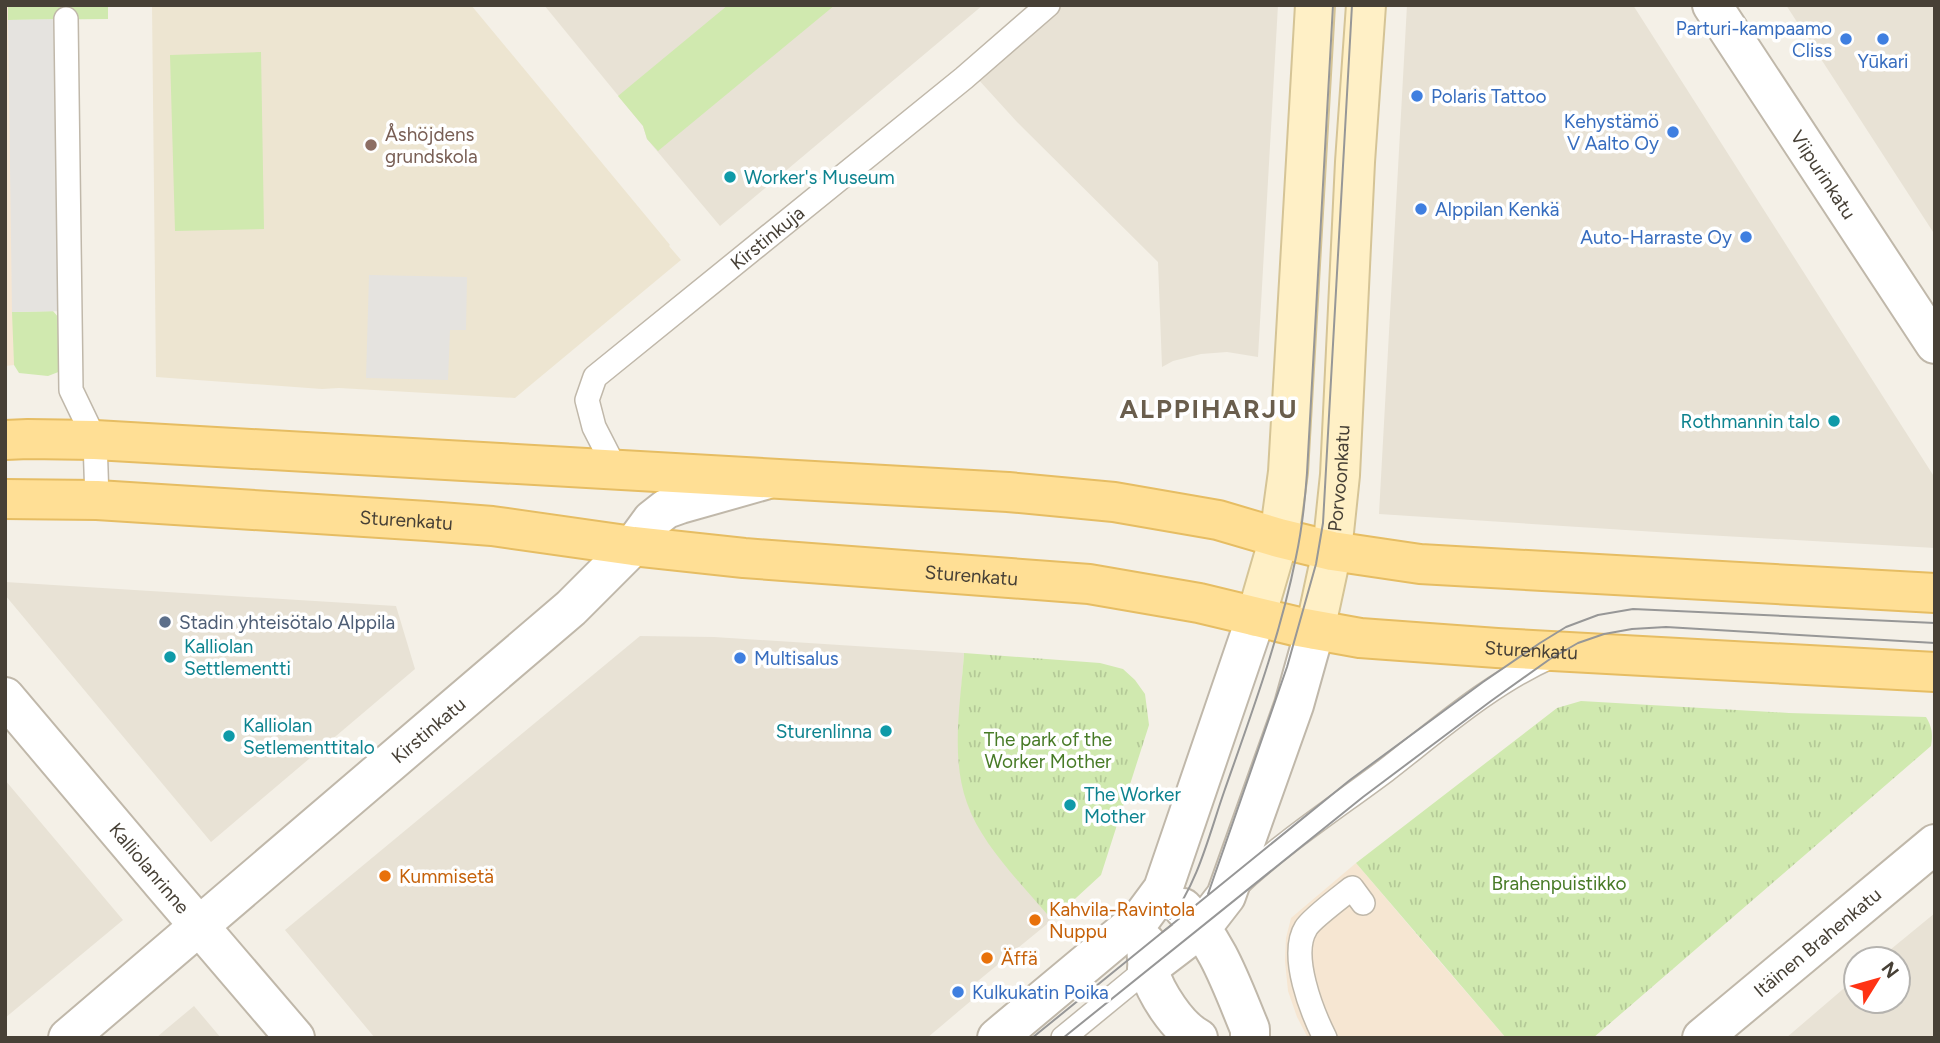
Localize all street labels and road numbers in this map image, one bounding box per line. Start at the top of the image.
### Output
street label: Viipurinkatu [1786,126,1861,224]
street label: Kirstinkuja [726,201,809,275]
street label: Porvoonkatu [1323,424,1354,533]
street label: Sturenkatu [359,506,454,535]
street label: Sturenkatu [924,561,1019,591]
street label: Sturenkatu [1484,636,1578,664]
street label: Kirstinkatu [387,692,470,768]
street label: Kalliolanrinne [104,818,194,918]
street label: Itäinen Brahenkatu [1749,883,1886,1002]

